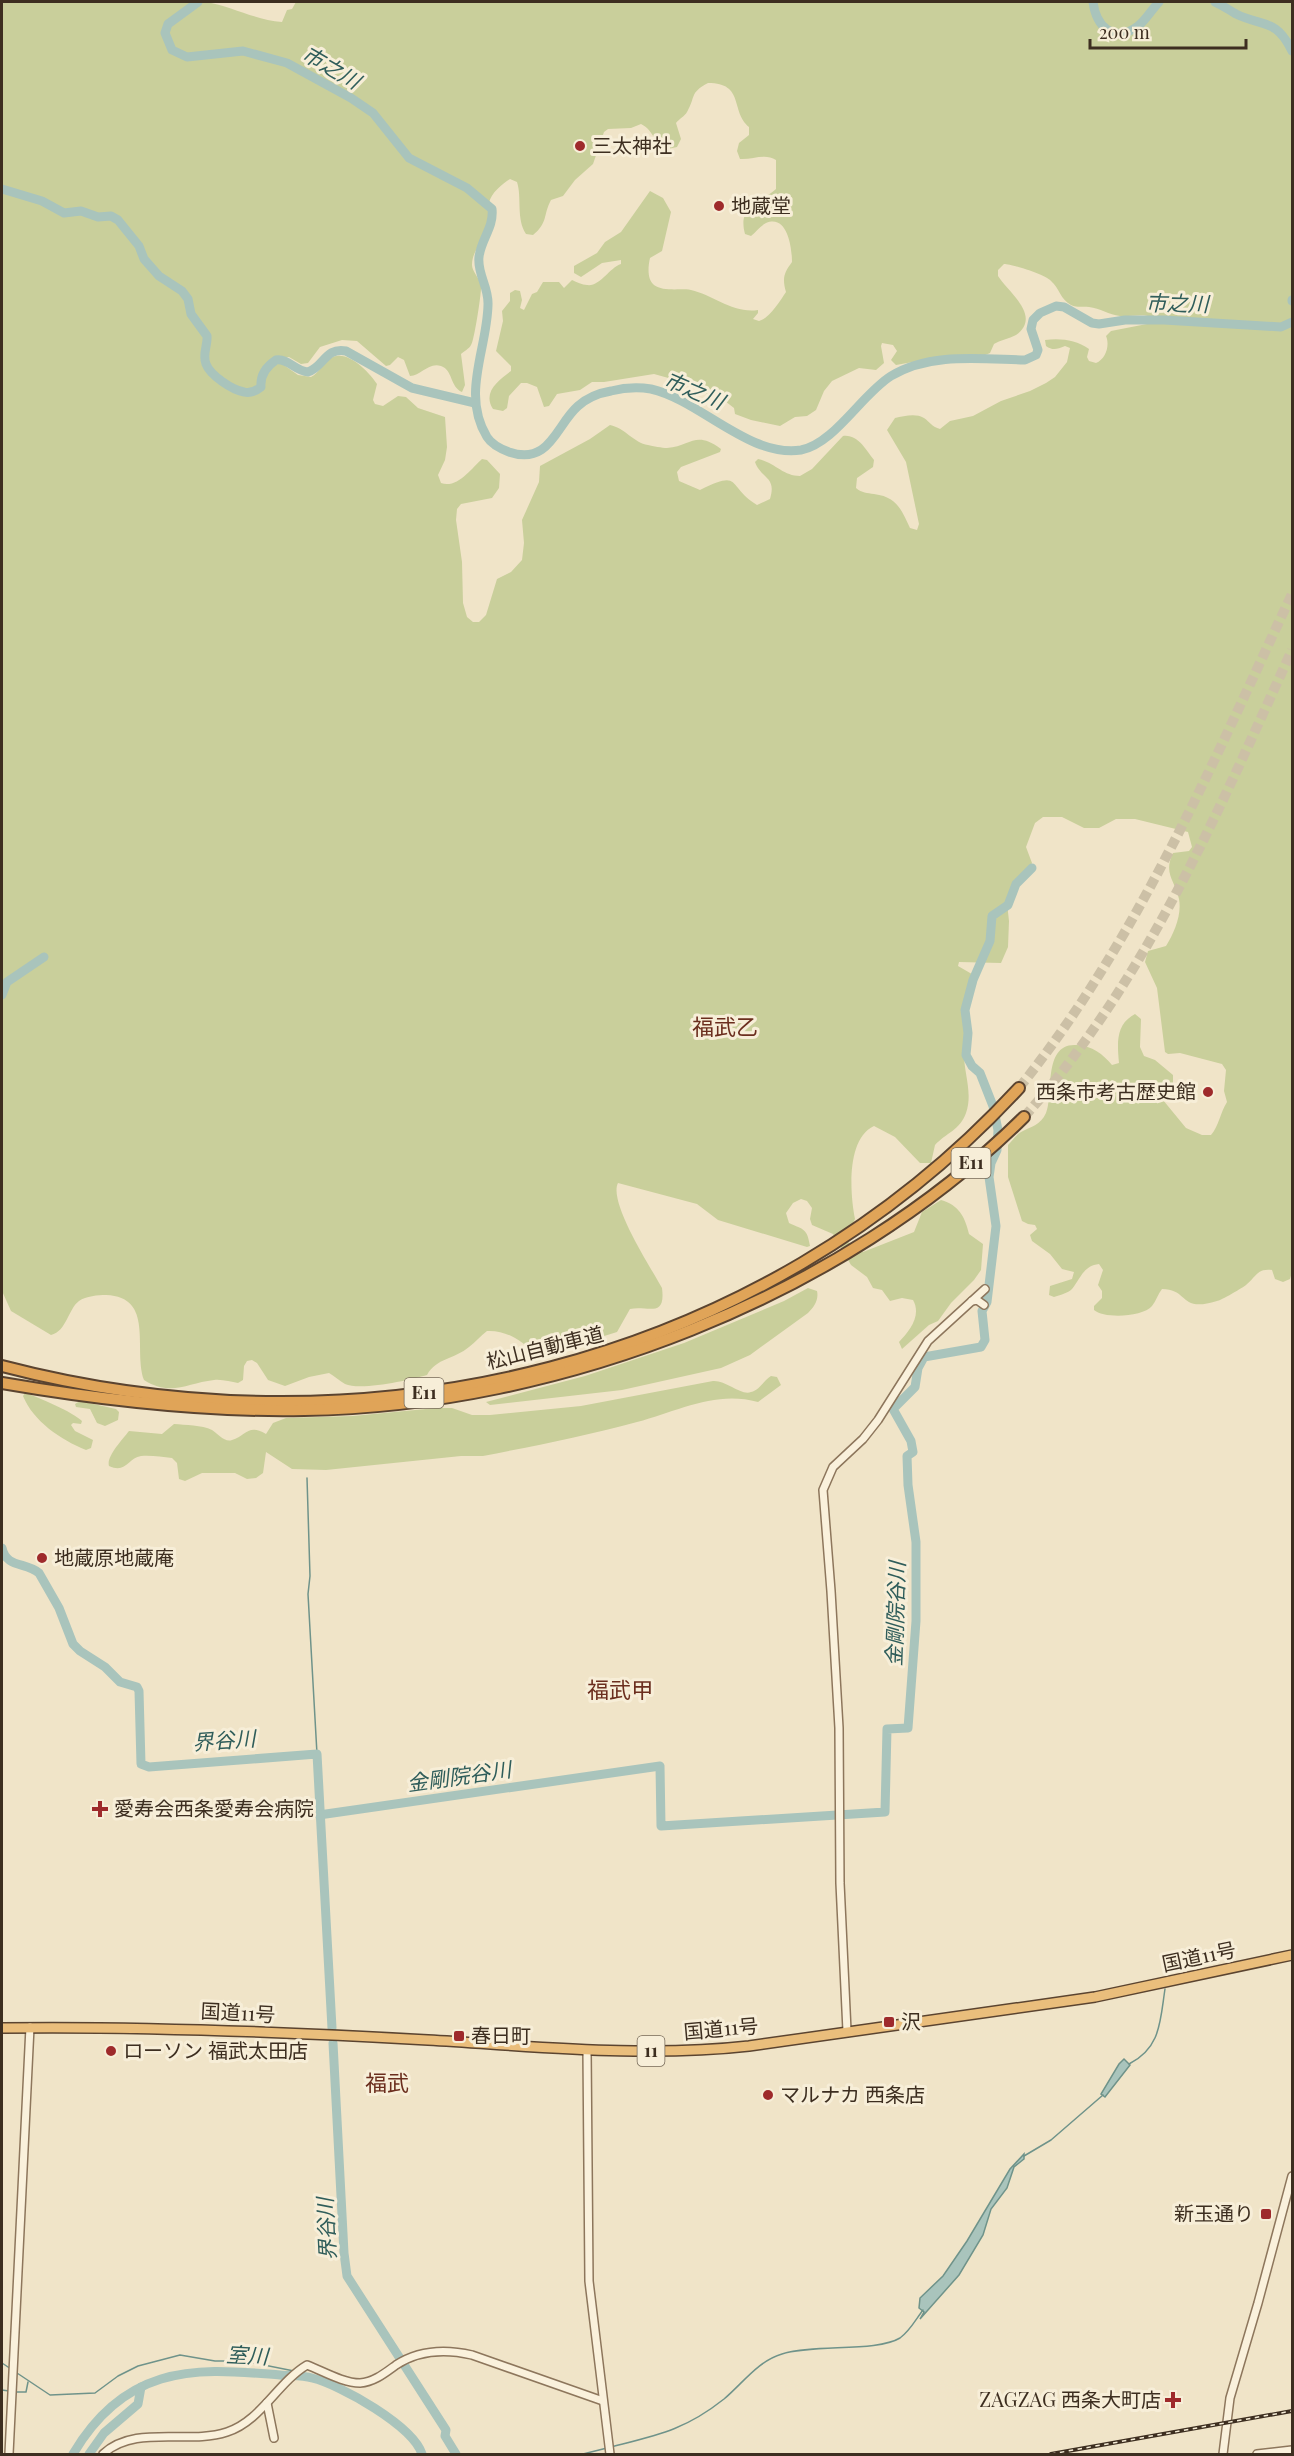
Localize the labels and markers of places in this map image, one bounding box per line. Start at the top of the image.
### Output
place label: 三太神社 [592,131,672,158]
marker: 三太神社 [573,139,587,153]
place label: 地蔵堂 [731,191,791,218]
marker: 地蔵堂 [712,199,726,213]
place label: 西条市考古歴史館 [1036,1077,1196,1104]
marker: 西条市考古歴史館 [1201,1085,1215,1099]
place label: 地蔵原地蔵庵 [54,1543,174,1570]
marker: 地蔵原地蔵庵 [35,1551,49,1565]
place label: 愛寿会西条愛寿会病院 [114,1794,314,1821]
marker: 愛寿会西条愛寿会病院 [91,1800,109,1818]
place label: 沢 [901,2007,921,2034]
marker: 沢 [882,2015,896,2029]
place label: 春日町 [471,2021,531,2048]
marker: 春日町 [452,2029,466,2043]
place label: ローソン 福武太田店 [123,2036,308,2063]
marker: ローソン 福武太田店 [104,2044,118,2058]
place label: マルナカ 西条店 [780,2080,925,2107]
marker: マルナカ 西条店 [761,2088,775,2102]
place label: 新玉通り [1174,2199,1254,2226]
marker: 新玉通り [1259,2207,1273,2221]
place label: ZAGZAG 西条大町店 [979,2385,1161,2412]
marker: ZAGZAG 西条大町店 [1166,2393,1180,2407]

